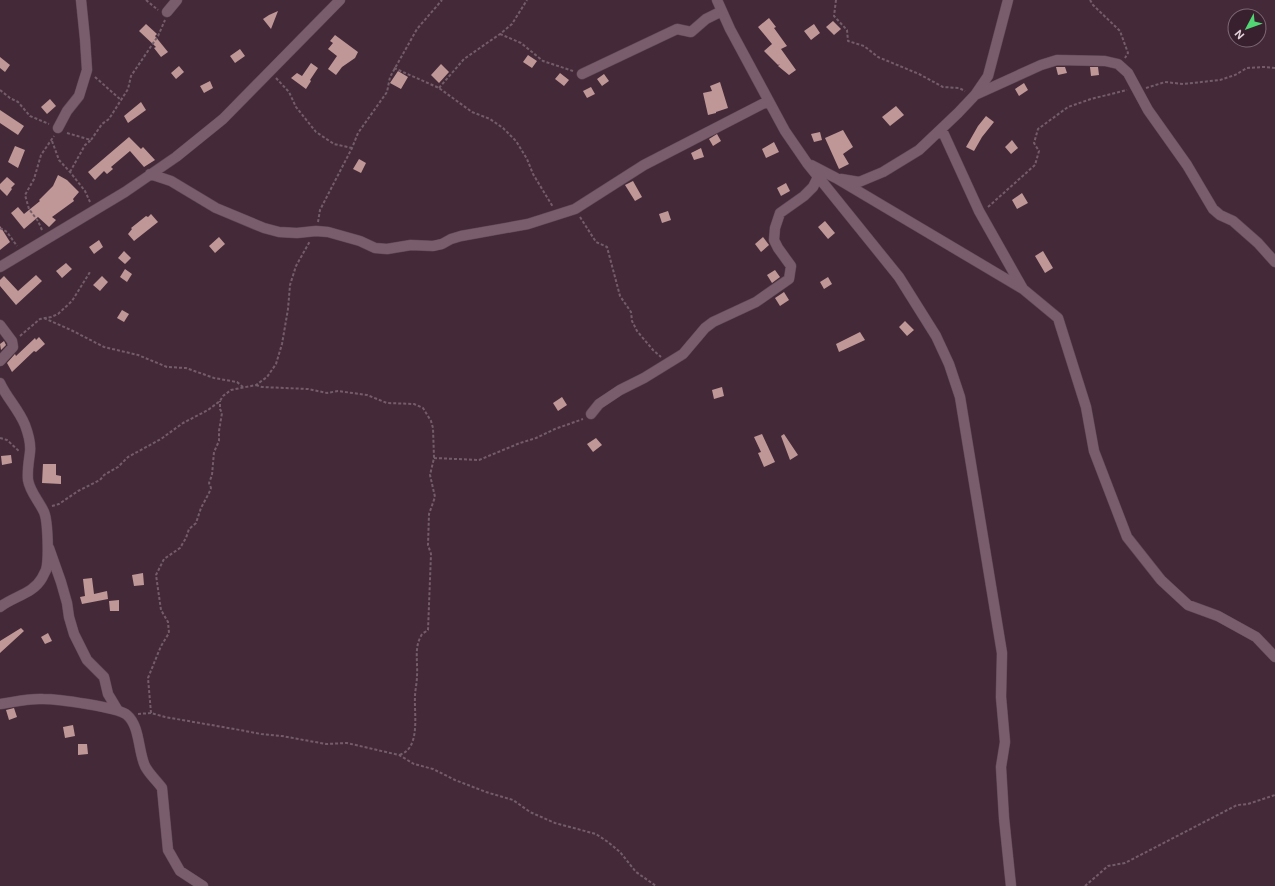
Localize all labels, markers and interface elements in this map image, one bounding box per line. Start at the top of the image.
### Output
north arrow [1227,8,1267,48]
text: N [1232,27,1247,42]

